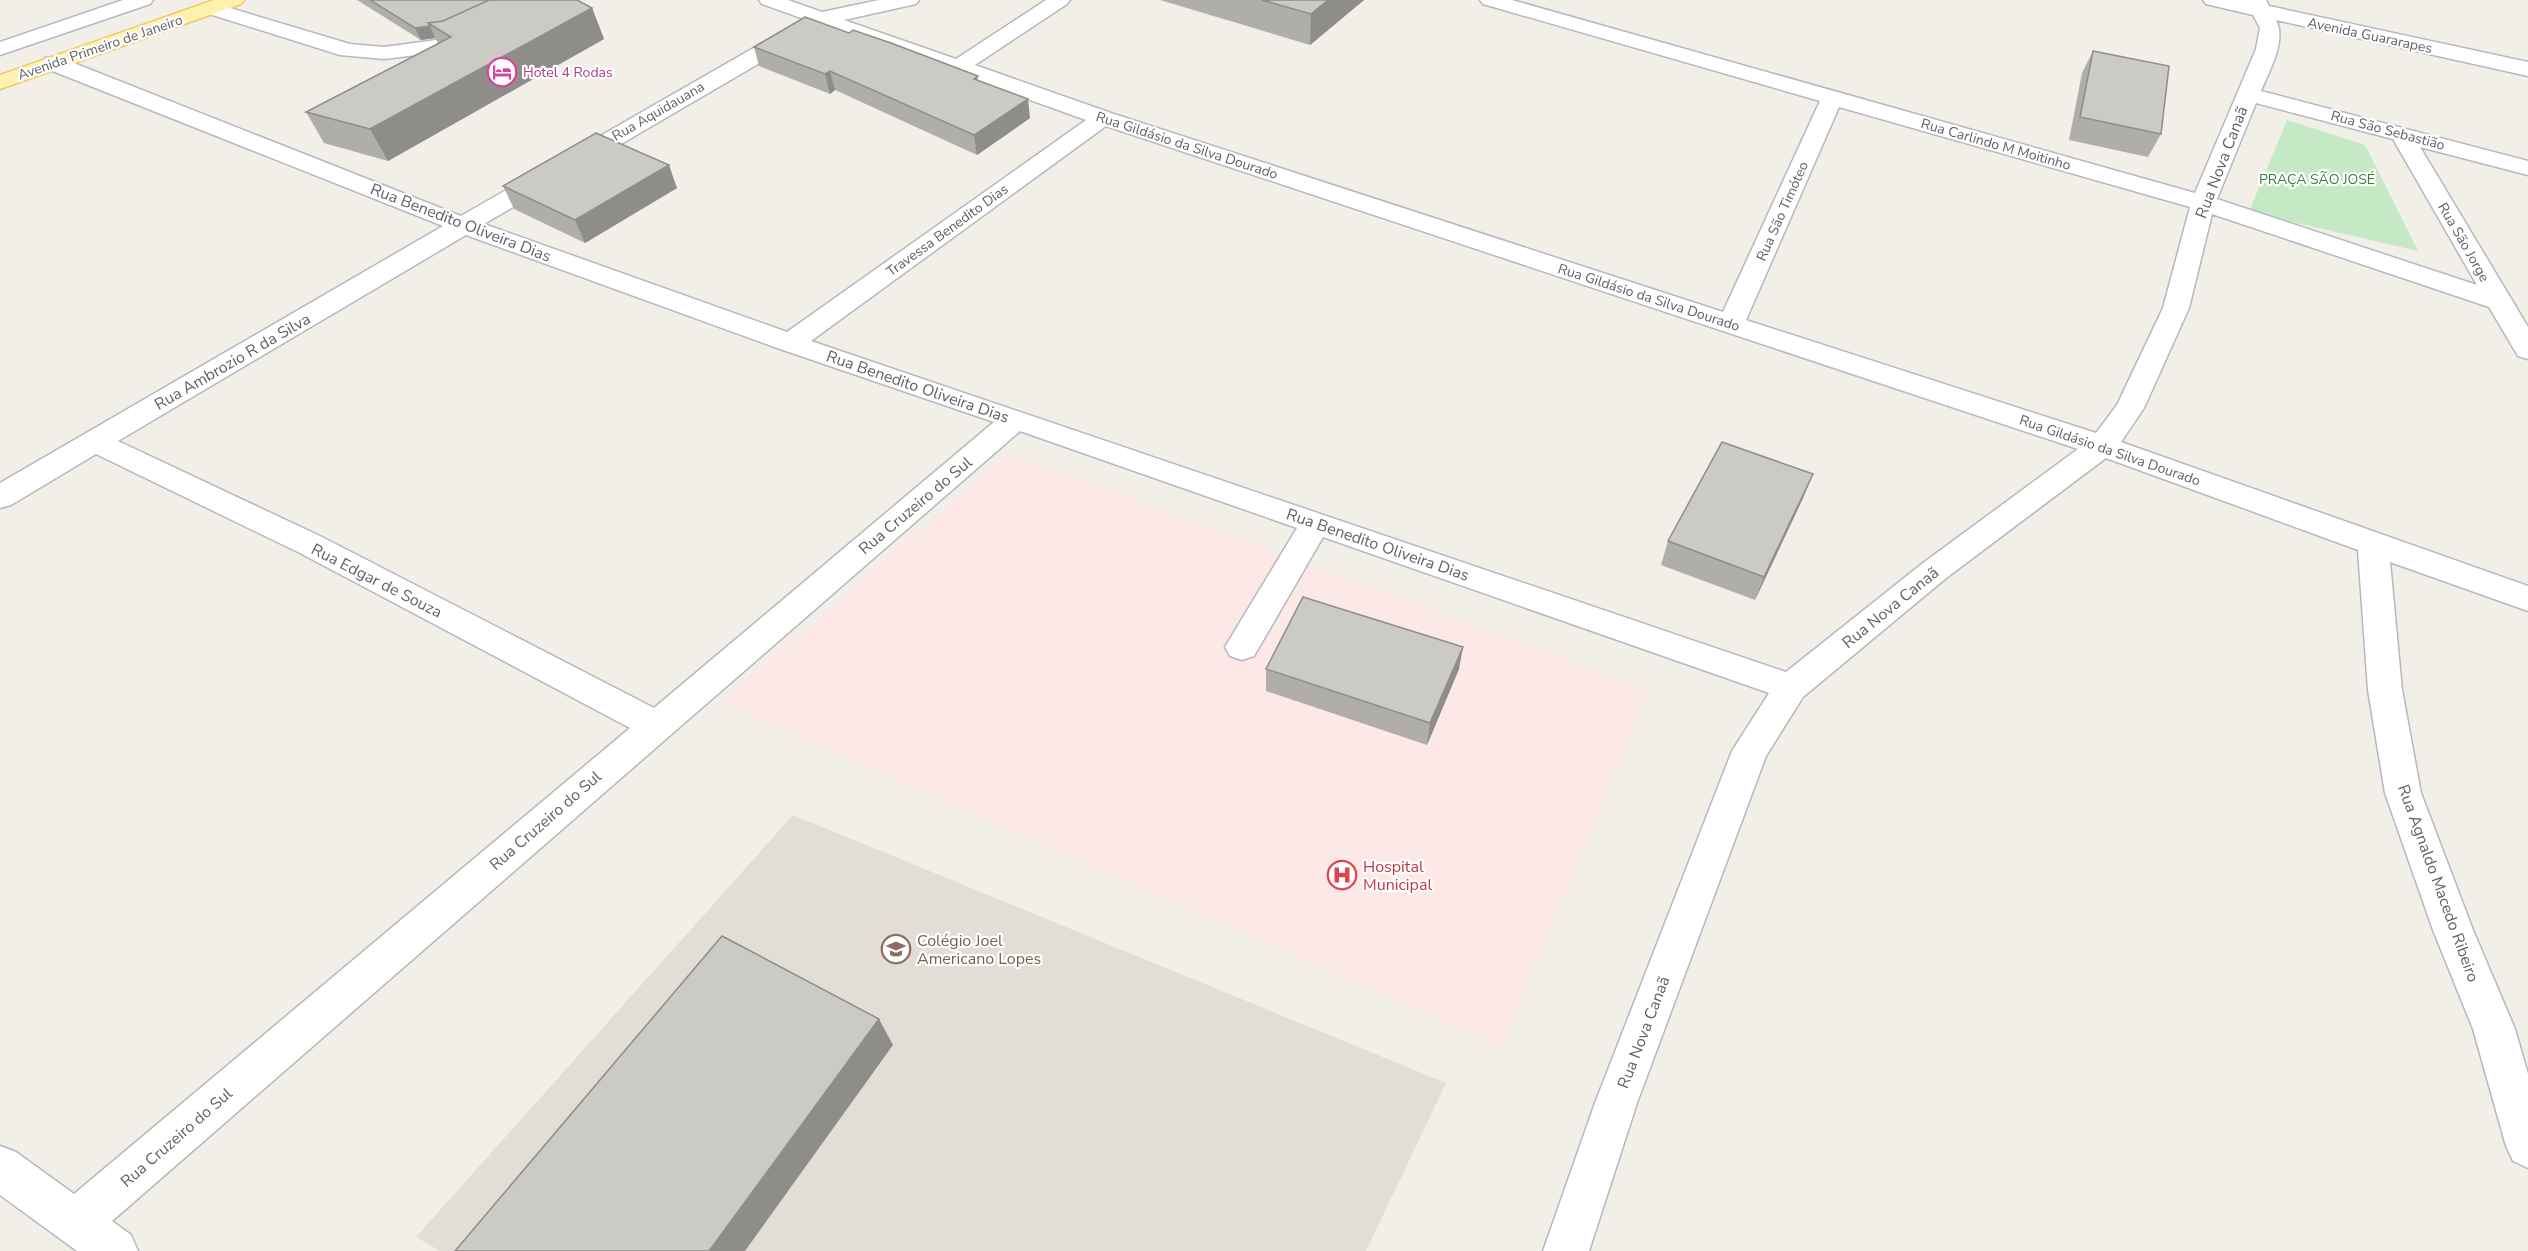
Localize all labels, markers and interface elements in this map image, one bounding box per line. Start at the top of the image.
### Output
street label: Avenida Primeiro de Janeiro [15,10,185,85]
street label: Avenida Guararapes [2306,13,2434,58]
hotel icon: Hotel 4 Rodas [486,56,518,88]
place label: Hotel 4 Rodas [523,63,613,82]
street label: Rua Aquidauana [609,77,708,146]
street label: Rua Nova Canaã [2190,103,2253,222]
street label: Rua São Sebastião [2329,106,2447,155]
street label: Rua Gildásio da Silva Dourado [1094,107,1280,184]
street label: Rua Carlindo M Moitinho [1919,114,2073,175]
street label: Rua São Timóteo [1752,158,1813,264]
park label: PRAÇA SÃO JOSÉ [2259,170,2375,189]
street label: Rua Benedito Oliveira Dias [367,178,554,268]
street label: Travessa Benedito Dias [882,180,1012,281]
street label: Rua São Jorge [2433,199,2494,285]
street label: Rua Gildásio da Silva Dourado [1556,259,1742,336]
street label: Rua Ambrozio R da Silva [150,308,315,416]
street label: Rua Benedito Oliveira Dias [823,345,1012,429]
street label: Rua Gildásio da Silva Dourado [2017,411,2203,490]
street label: Rua Cruzeiro do Sul [854,452,977,560]
street label: Rua Benedito Oliveira Dias [1283,503,1472,587]
street label: Rua Edgar de Souza [307,538,446,623]
street label: Rua Nova Canaã [1838,562,1944,654]
street label: Rua Cruzeiro do Sul [485,766,607,876]
street label: Rua Agnaldo Macedo Ribeiro [2392,782,2484,985]
place label: Hospital Municipal [1363,856,1432,896]
hospital icon: Hospital Municipal [1326,859,1358,891]
place label: Colégio Joel Americano Lopes [917,930,1041,970]
school or university icon: Colégio Joel Americano Lopes [880,933,912,965]
street label: Rua Nova Canaã [1612,973,1675,1092]
street label: Rua Cruzeiro do Sul [116,1083,238,1193]

